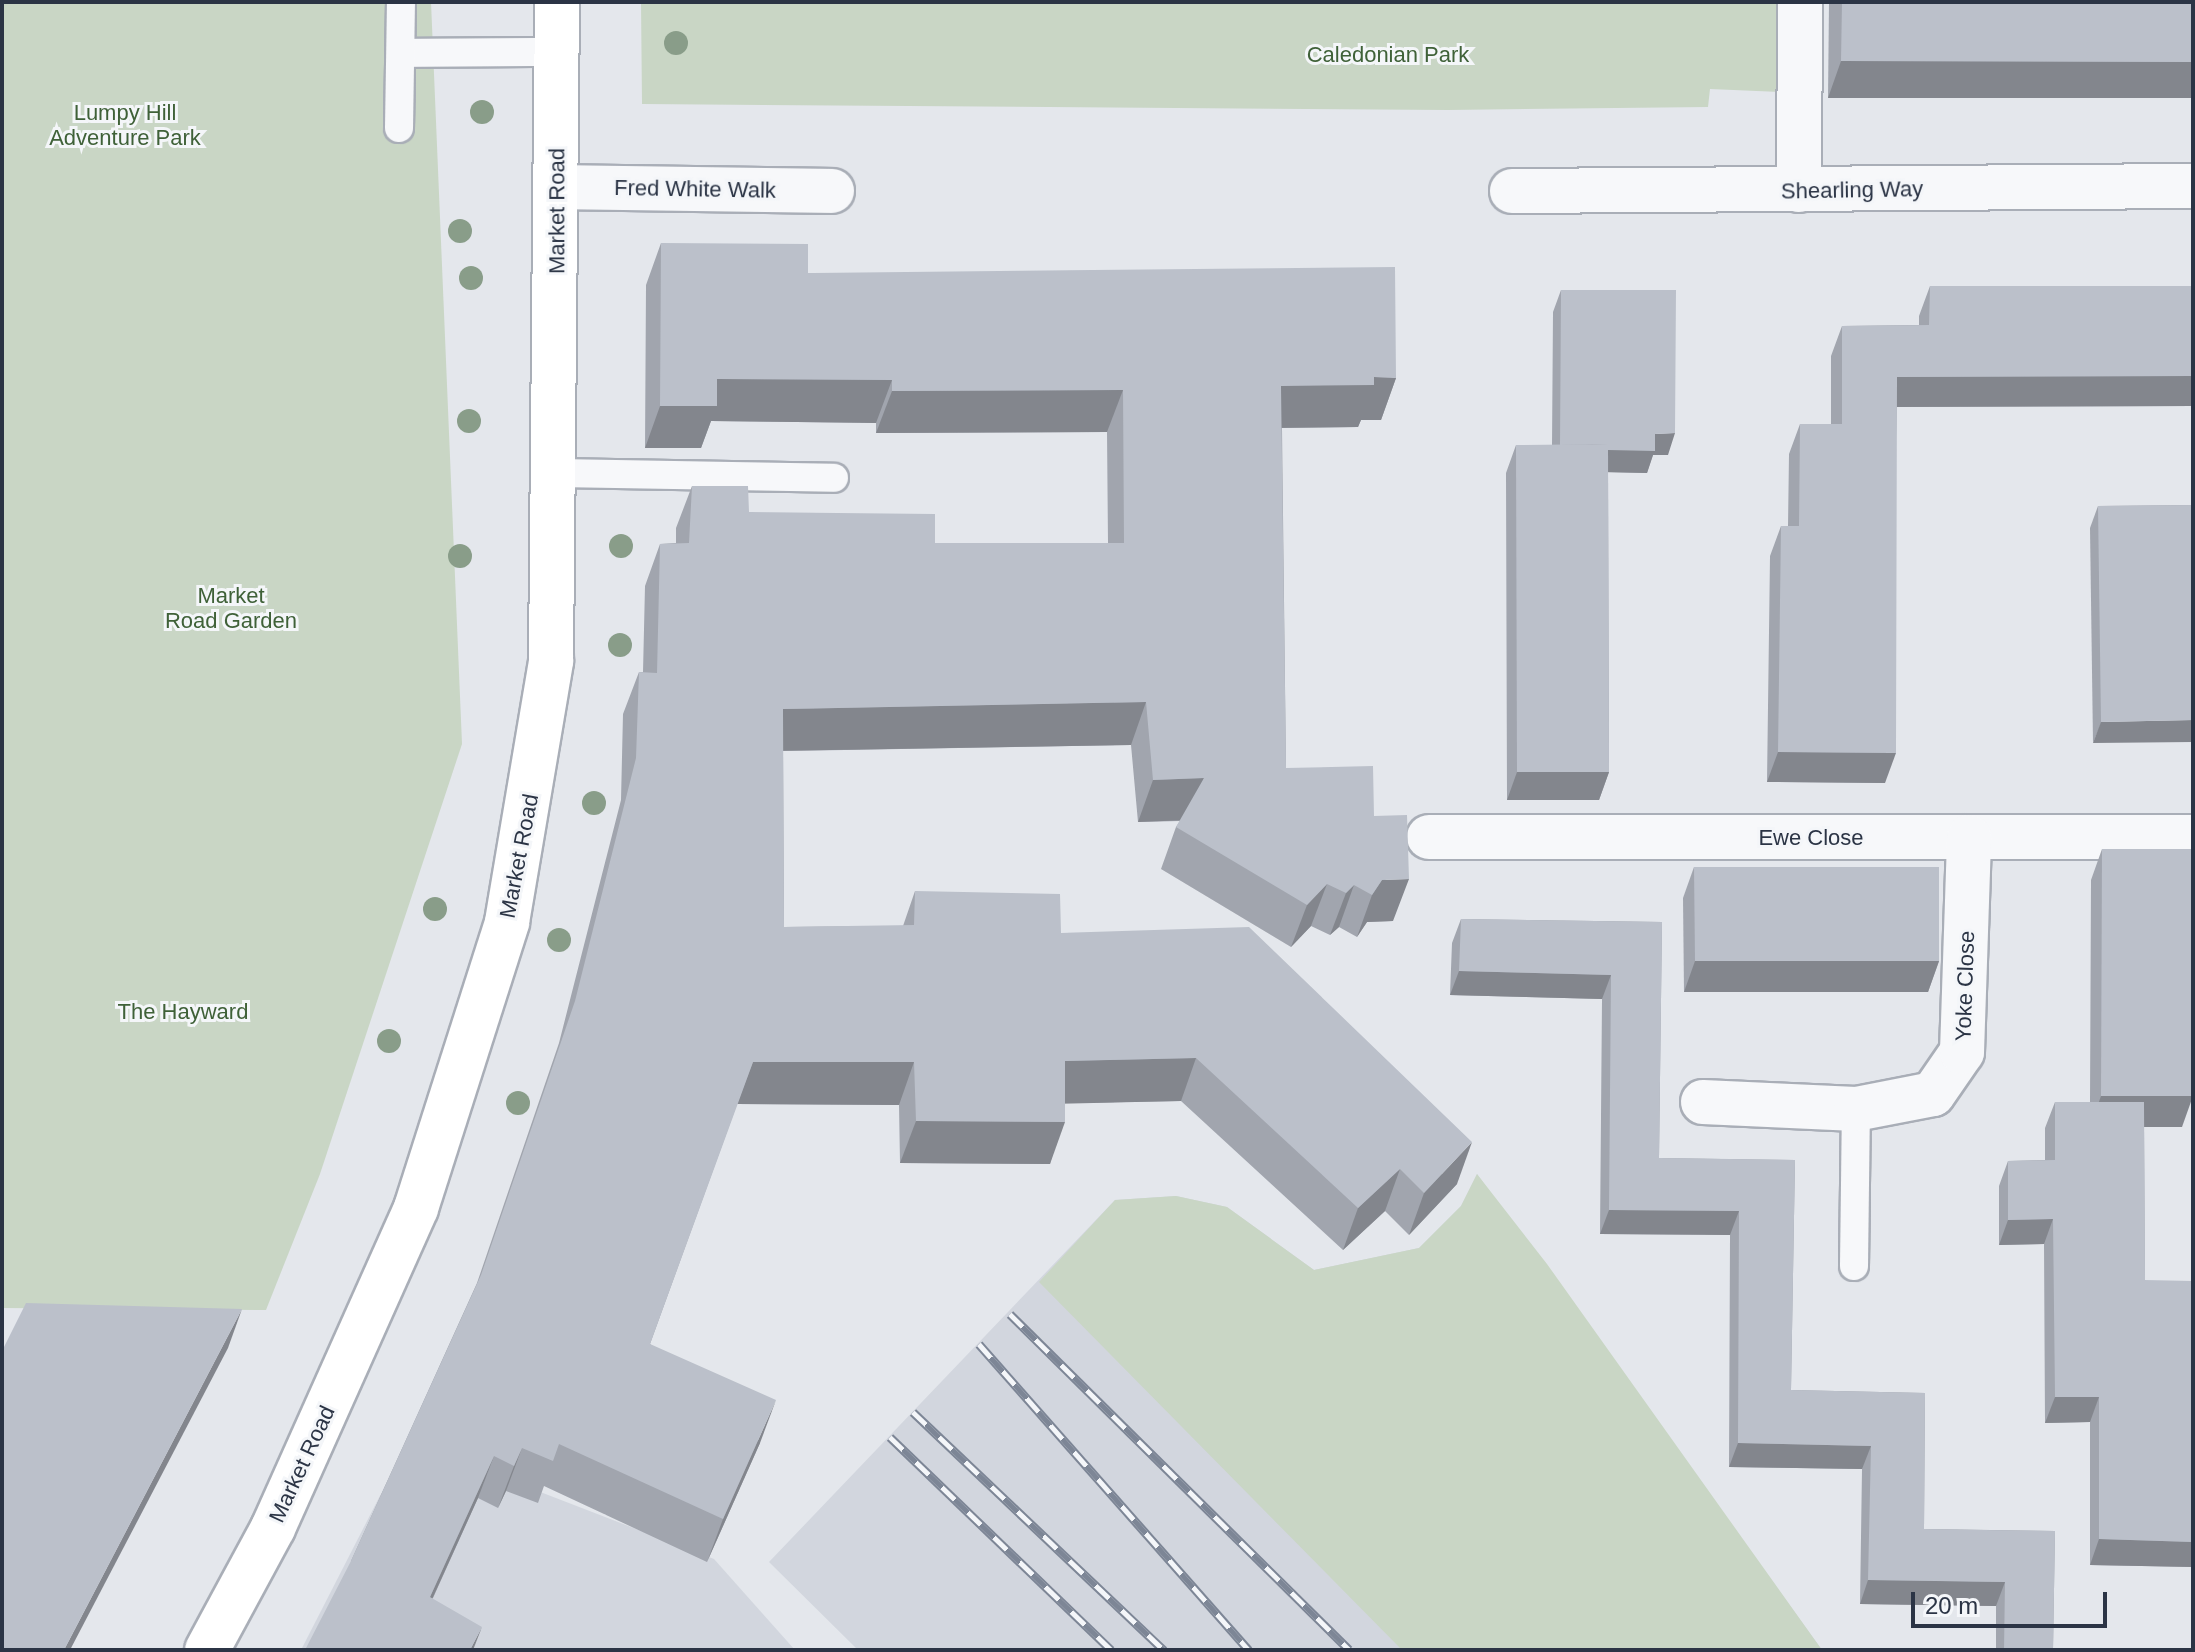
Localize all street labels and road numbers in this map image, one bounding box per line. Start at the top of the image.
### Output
street label: Market Road [544,148,570,274]
street label: Fred White Walk [614,174,776,204]
street label: Shearling Way [1781,176,1923,204]
street label: Market Road [494,792,544,920]
street label: Ewe Close [1758,825,1864,851]
street label: Yoke Close [1950,930,1980,1042]
street label: Market Road [263,1401,341,1527]

